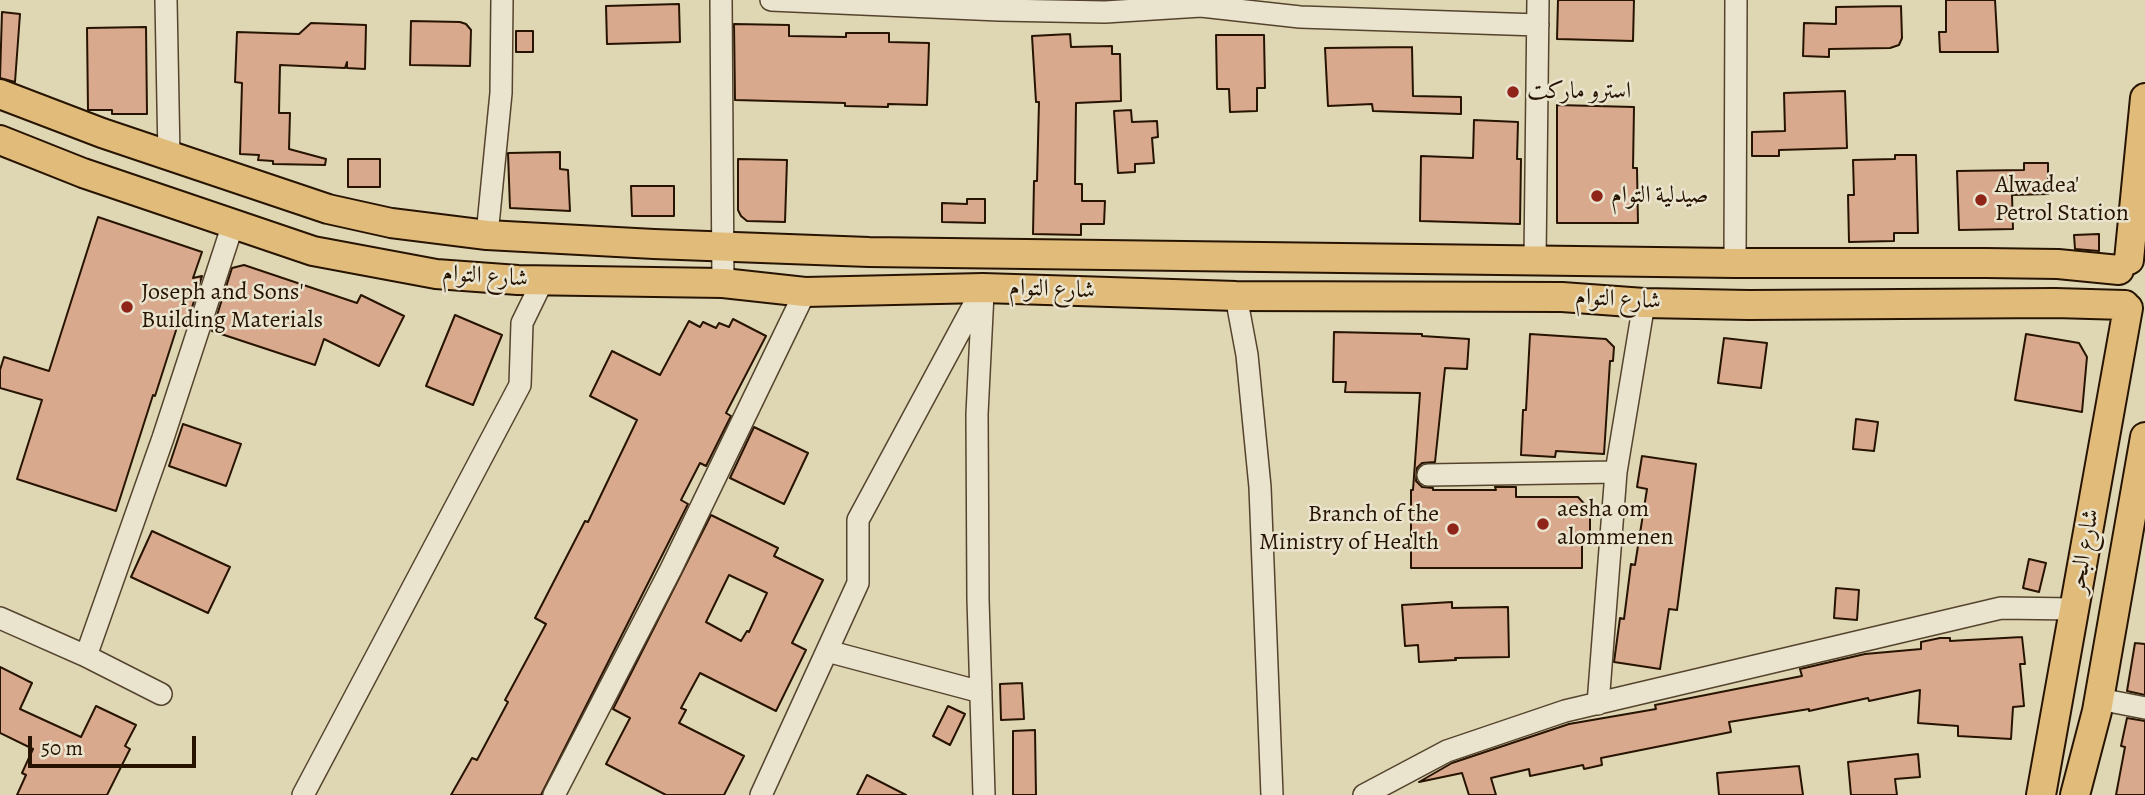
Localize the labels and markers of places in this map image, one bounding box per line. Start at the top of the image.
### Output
place label: استرو ماركت [1527,78,1631,106]
marker: استرو ماركت [1505,84,1521,100]
place label: Alwadea' Petrol Station [1995,172,2129,228]
place label: صيدلية التوام [1611,182,1708,210]
marker: صيدلية التوام [1589,188,1605,204]
marker: Alwadea' Petrol Station [1973,192,1989,208]
place label: Joseph and Sons' Building Materials [141,279,323,335]
marker: Joseph and Sons' Building Materials [119,299,135,315]
place label: aesha om alommenen [1557,496,1674,552]
place label: Branch of the Ministry of Health [1259,501,1439,557]
marker: aesha om alommenen [1535,516,1551,532]
marker: Branch of the Ministry of Health [1445,521,1461,537]

